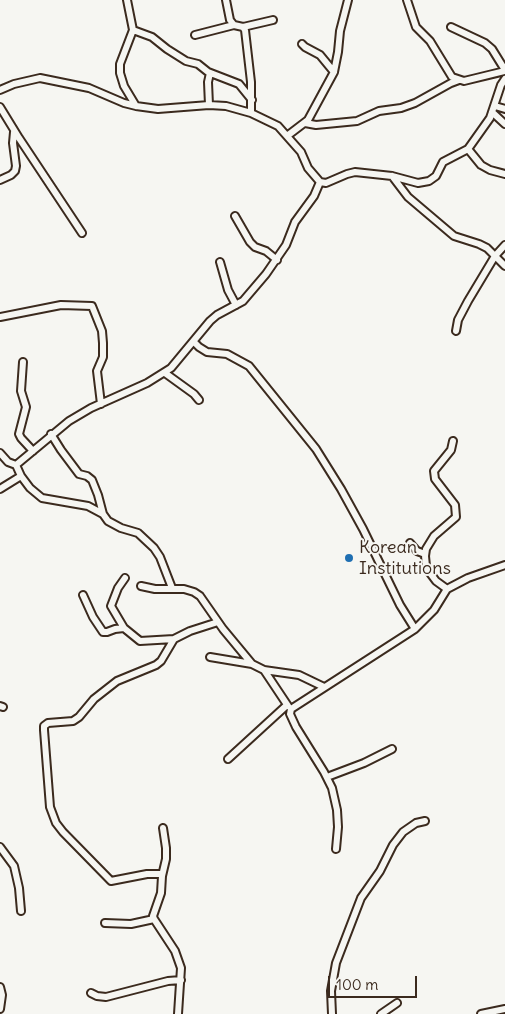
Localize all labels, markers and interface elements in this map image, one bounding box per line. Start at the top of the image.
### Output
place label: Korean Institutions [359,537,451,580]
marker: Korean Institutions [343,552,355,564]
scale bar [330,966,419,998]
text: 100 m [336,975,378,994]

